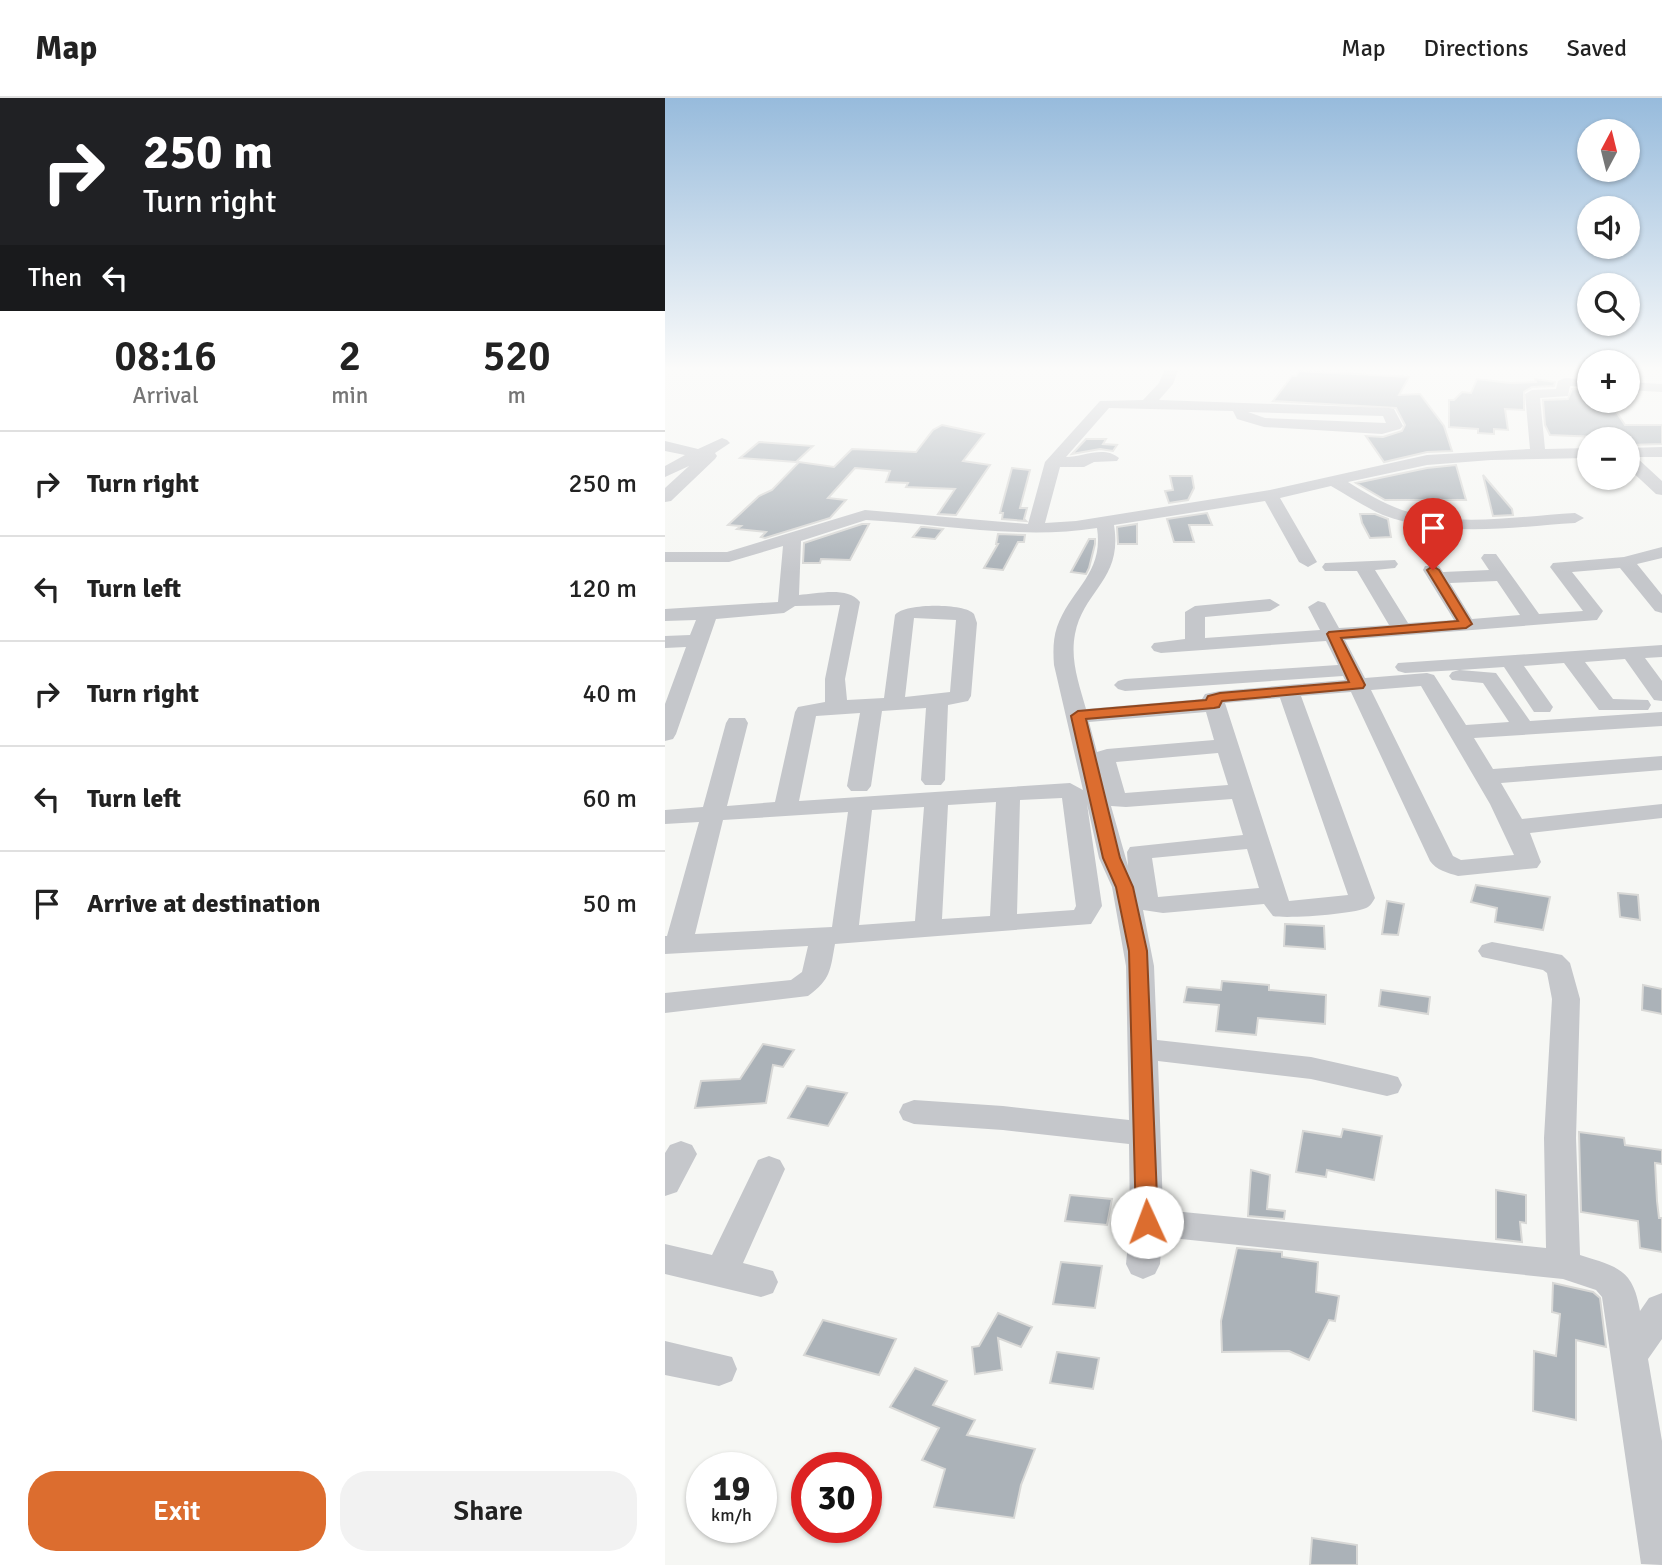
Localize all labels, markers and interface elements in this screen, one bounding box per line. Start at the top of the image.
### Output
text: Map [35,28,97,69]
text: Map [1341,33,1386,63]
text: Directions [1424,33,1529,63]
text: Saved [1567,33,1627,63]
north arrow [1577,119,1640,182]
map controls [1577,119,1640,490]
text: 250 m [143,122,273,182]
icon: right [28,126,119,217]
text: Turn right [143,182,276,221]
button: sound [1577,196,1640,259]
icon: left [96,259,134,297]
text: Then [28,262,82,294]
button: search [1577,273,1640,336]
text: 08:16 [114,331,217,382]
text: 2 [338,331,361,382]
text: 520 [483,331,551,382]
button: + [1577,350,1640,413]
text: Arrival [132,381,199,410]
text: min [331,381,368,410]
text: m [507,381,526,410]
button: − [1577,427,1640,490]
icon: right [28,465,66,503]
text: Turn right [87,468,199,500]
text: 250 m [568,468,637,500]
pin [1403,498,1463,570]
icon: arrive [1414,509,1452,547]
icon: left [28,570,66,608]
text: Turn left [87,573,181,605]
text: 120 m [568,573,637,605]
icon: right [28,675,66,713]
text: Turn right [87,678,199,710]
text: 40 m [582,678,637,710]
icon: left [28,780,66,818]
text: Turn left [87,783,181,815]
text: 60 m [582,783,637,815]
icon: arrive [28,885,66,923]
text: Arrive at destination [87,888,320,920]
text: 50 m [582,888,637,920]
position arrow [1110,1185,1184,1259]
speed limit sign: 30 [791,1452,882,1543]
text: 19 [713,1467,750,1510]
button: Exit [28,1471,326,1551]
button: Share [340,1471,637,1551]
text: km/h [711,1504,752,1526]

